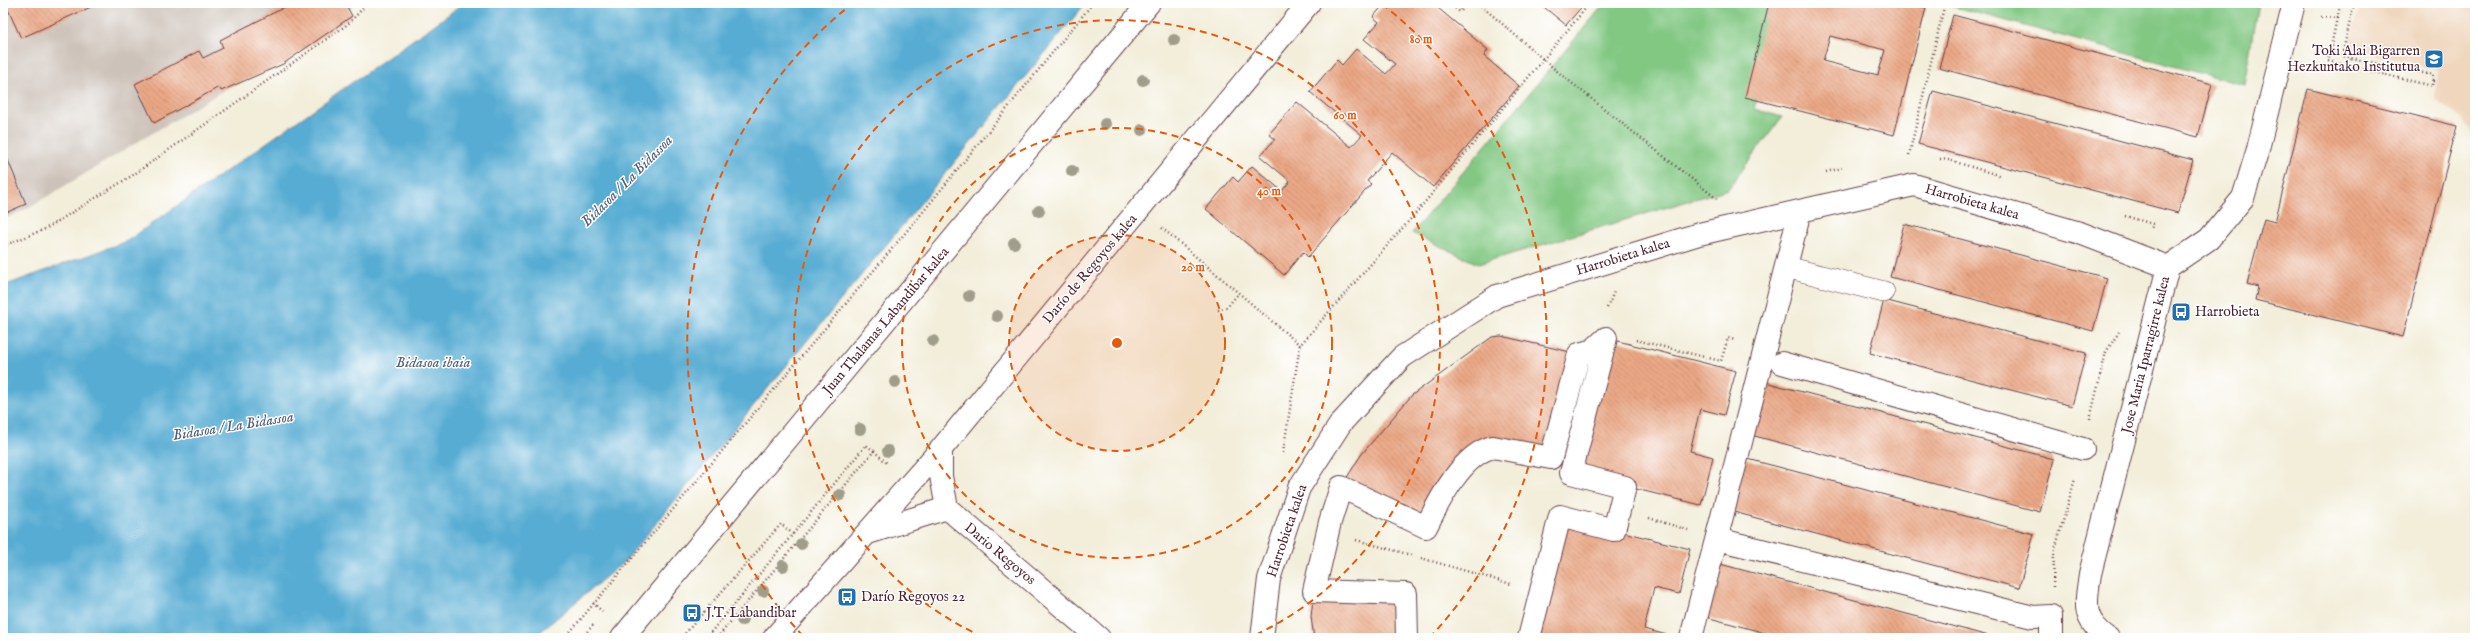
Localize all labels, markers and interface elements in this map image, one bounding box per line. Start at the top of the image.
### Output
text: 80 m [1410,32,1433,47]
place label: Toki Alai Bigarren Hezkuntako Institutua [2287,42,2421,76]
school or university icon: Toki Alai Bigarren Hezkuntako Institutua [2423,48,2445,70]
text: 60 m [1334,108,1357,123]
water label: Bidasoa / La Bidassoa [577,131,677,231]
street label: Harrobieta kalea [1923,180,2022,224]
text: 40 m [1257,184,1282,199]
street label: Darío de Regoyos kalea [1039,210,1142,327]
street label: Harrobieta kalea [1574,234,1673,280]
street label: Juan Thalamas Labandibar kalea [818,243,954,400]
text: 20 m [1181,260,1205,275]
street label: Jose Maria Iparragirre kalea [2117,274,2174,437]
bus stop icon: Harrobieta [2170,301,2192,323]
place label: Harrobieta [2195,303,2260,321]
centre of rings [1110,336,1124,350]
water label: Bidasoa ibaia [396,353,471,372]
water label: Bidasoa / La Bidassoa [171,407,295,445]
street label: Harrobieta kalea [1263,481,1312,580]
street label: Dario Regoyos [961,519,1039,589]
bus stop icon: Darío Regoyos 22 [836,586,858,608]
place label: Darío Regoyos 22 [861,588,965,606]
bus stop icon: J.T. Labandibar [681,602,703,624]
place label: J.T. Labandibar [704,604,796,622]

